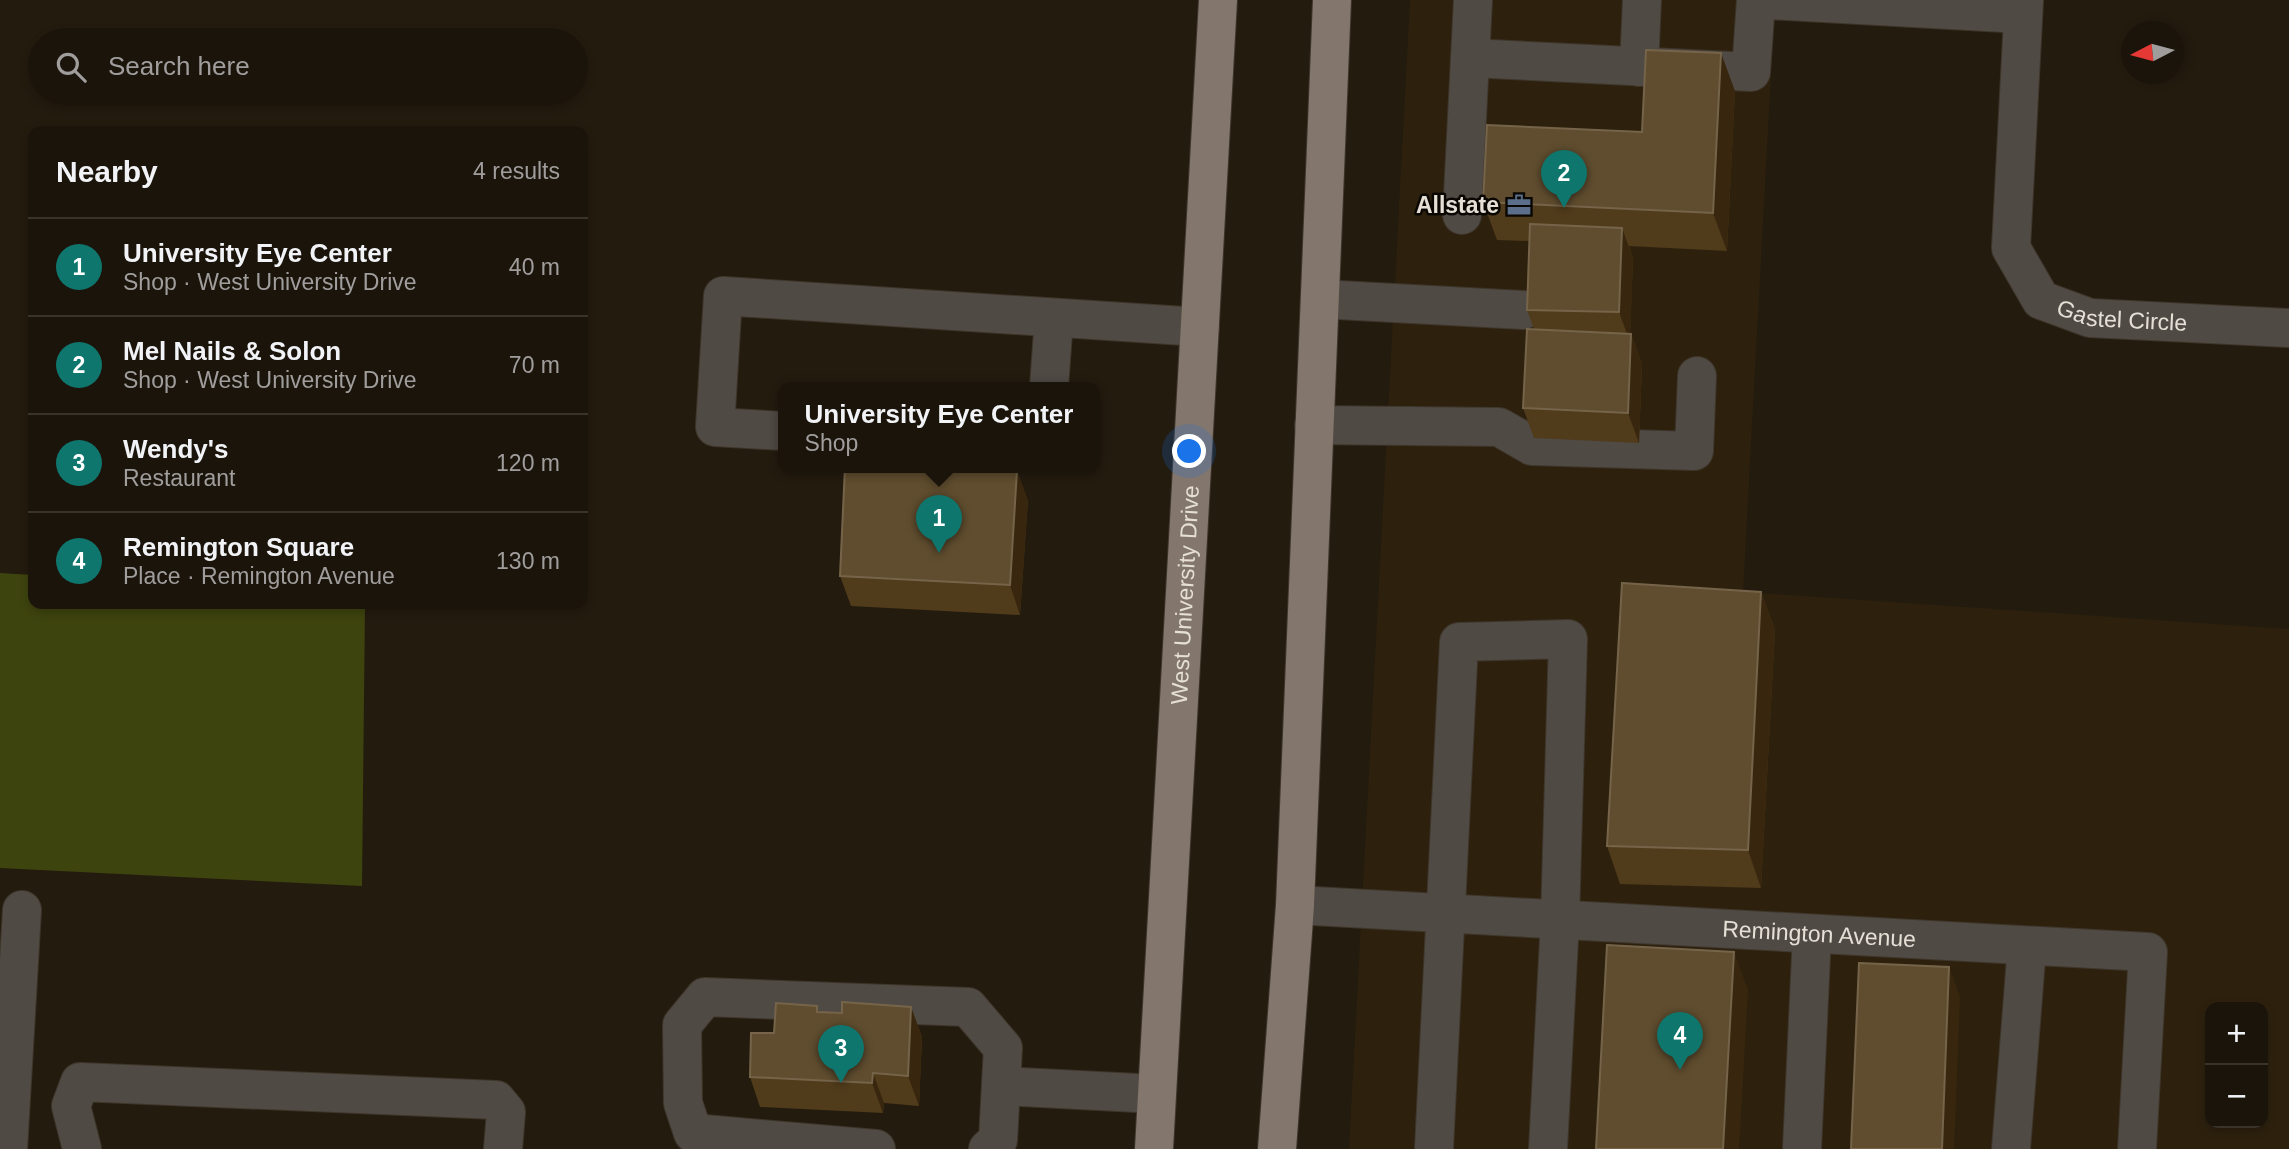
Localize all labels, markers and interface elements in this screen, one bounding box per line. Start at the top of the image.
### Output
north arrow [2121,21,2184,84]
search box [28,28,588,105]
icon: search [52,48,90,86]
text: Search here [108,51,250,81]
pin: 2 [1541,150,1587,208]
text: Nearby [56,155,158,188]
text: 4 results [473,158,560,184]
office icon: Allstate [1505,191,1533,219]
place label: Allstate [1416,192,1499,218]
text: University Eye Center [123,238,392,268]
text: 1 [73,254,85,280]
text: 40 m [509,254,560,280]
text: Shop · West University Drive [123,269,417,295]
street label: Gastel Circle [2053,294,2188,336]
text: Mel Nails & Solon [123,336,341,366]
text: 2 [73,352,85,378]
text: 70 m [509,352,560,378]
text: Shop · West University Drive [123,367,417,393]
popup [778,382,1100,473]
text: University Eye Center [805,399,1073,429]
text: Shop [805,430,858,456]
text: Wendy's [123,434,228,464]
your location [1172,434,1206,468]
text: 3 [73,450,85,476]
text: 120 m [496,450,560,476]
text: Restaurant [123,465,236,491]
street label: West University Drive [1166,485,1204,705]
pin: 1 [916,495,962,553]
text: Remington Square [123,532,354,562]
text: 4 [73,548,85,574]
text: 130 m [496,548,560,574]
text: Place · Remington Avenue [123,563,395,589]
street label: Remington Avenue [1722,916,1917,952]
map controls [2205,1002,2268,1128]
button: + [2205,1002,2268,1065]
pin: 4 [1657,1012,1703,1070]
pin: 3 [818,1025,864,1083]
button: − [2205,1065,2268,1128]

